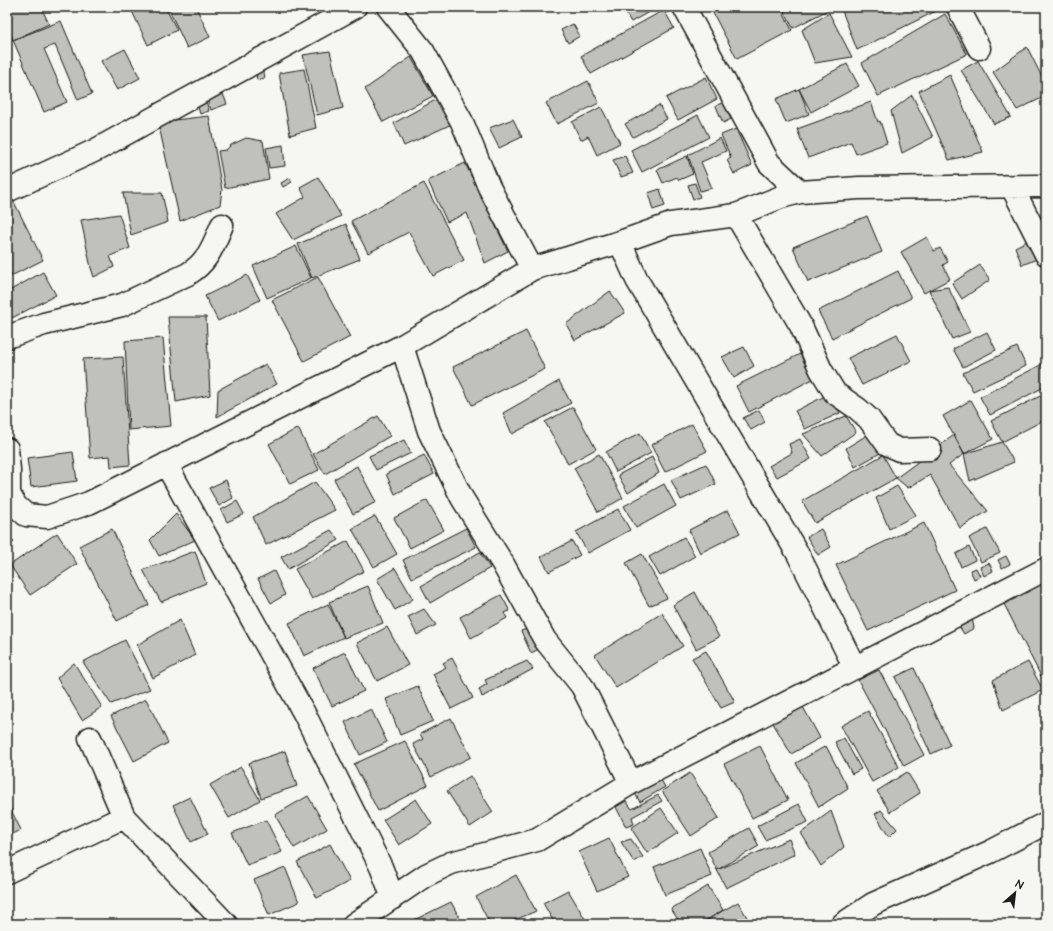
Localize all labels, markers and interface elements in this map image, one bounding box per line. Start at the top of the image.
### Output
north arrow [995,873,1035,913]
text: N [1013,876,1026,893]

